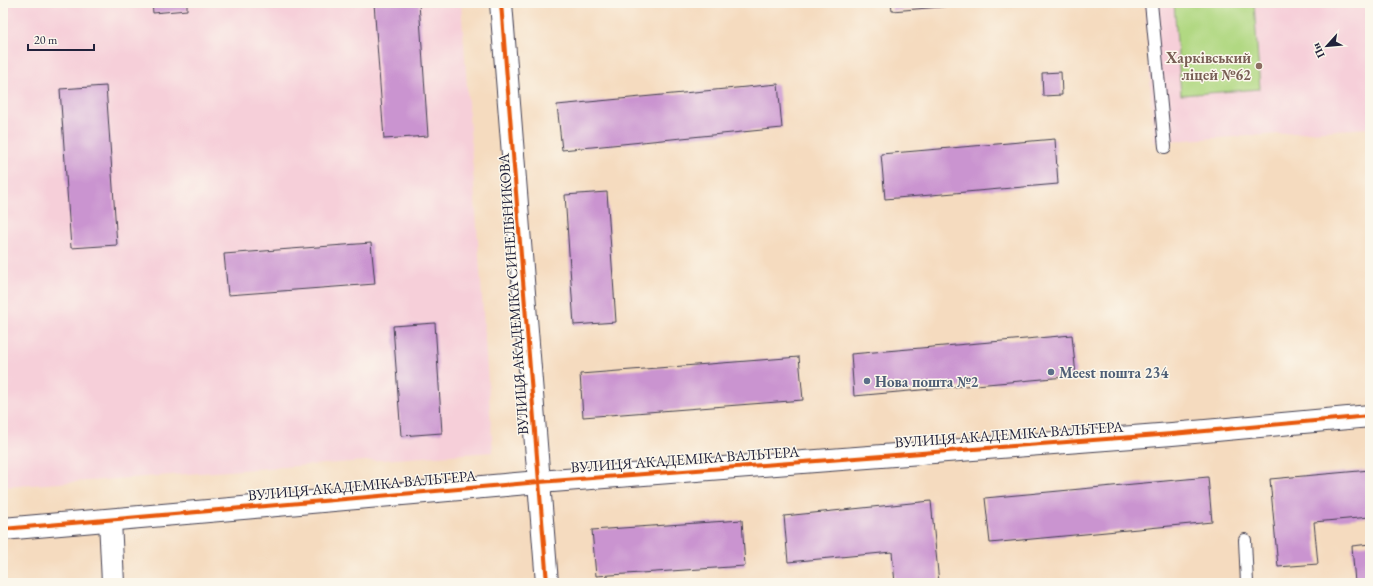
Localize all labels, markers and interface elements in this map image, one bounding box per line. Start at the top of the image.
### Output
scale bar [28,26,94,52]
north arrow [1307,26,1347,66]
text: 20 m [34,32,58,48]
text: Пн [1308,40,1328,60]
place label: Харківський ліцей №62 [1165,48,1251,84]
marker: Харківський ліцей №62 [1254,61,1264,71]
street label: ВУЛИЦЯ АКАДЕМІКА СИНЕЛЬНИКОВА [494,152,532,436]
place label: Meest пошта 234 [1059,363,1169,382]
marker: Meest пошта 234 [1046,367,1056,377]
place label: Нова пошта №2 [875,372,978,391]
marker: Нова пошта №2 [862,376,872,386]
street label: ВУЛИЦЯ АКАДЕМІКА ВАЛЬТЕРА [894,416,1125,451]
street label: ВУЛИЦЯ АКАДЕМІКА ВАЛЬТЕРА [570,441,801,476]
street label: ВУЛИЦЯ АКАДЕМІКА ВАЛЬТЕРА [247,465,478,504]

